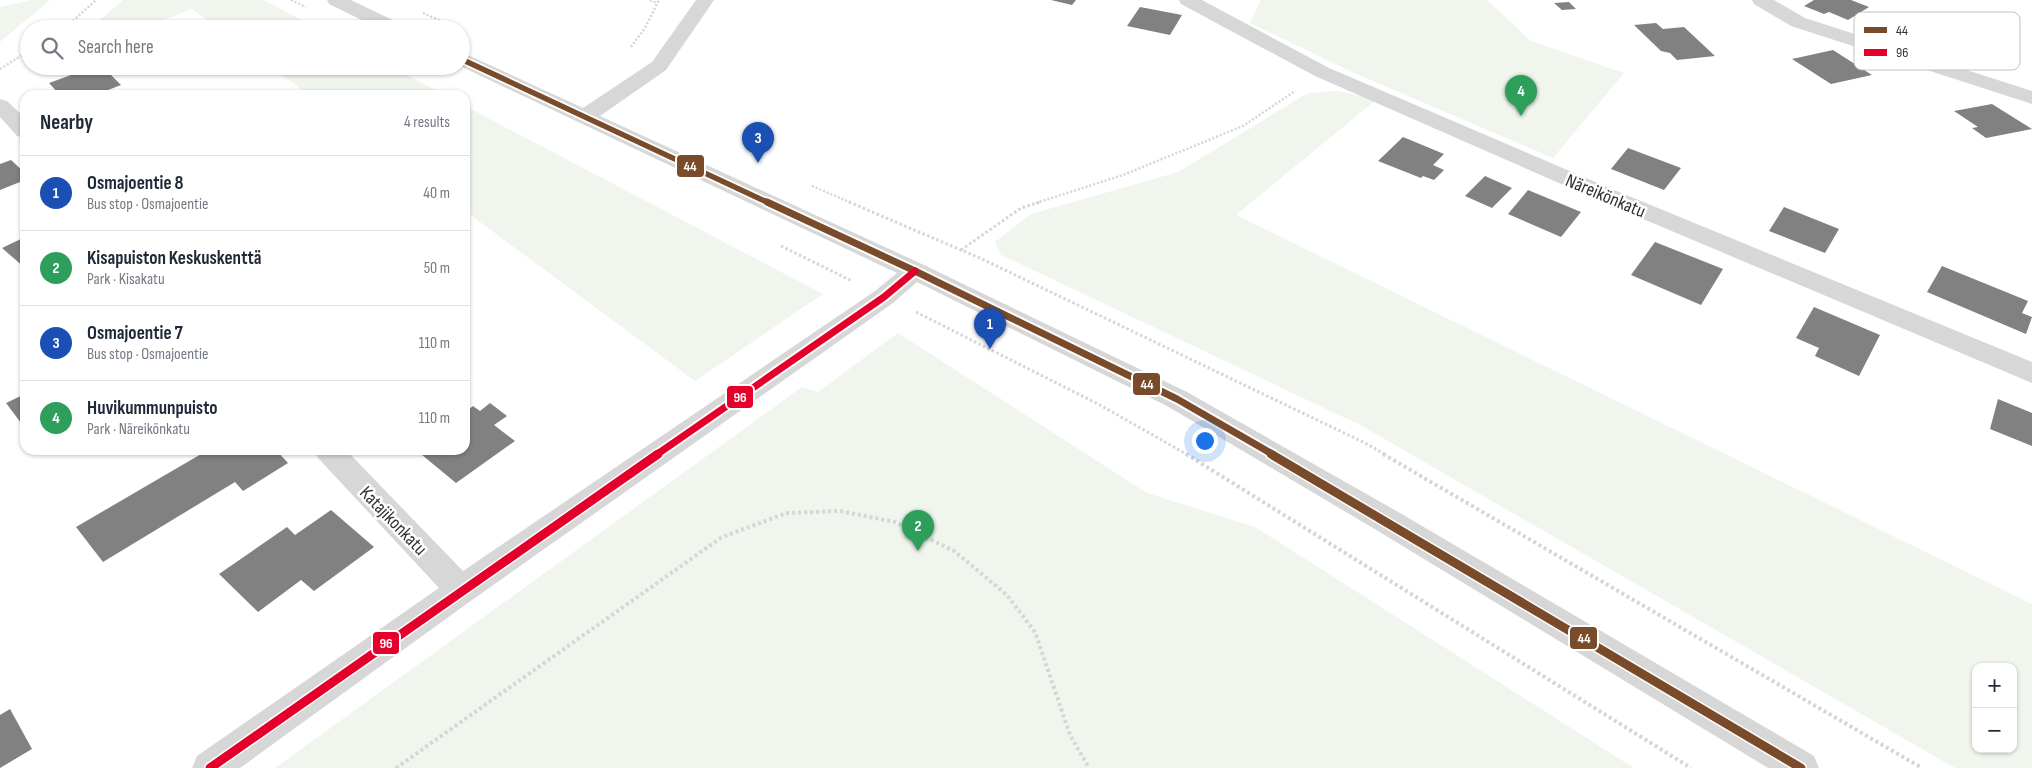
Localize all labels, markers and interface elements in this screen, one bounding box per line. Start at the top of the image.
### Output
legend [1854,12,2020,70]
search box [20,20,470,75]
text: 44 [1896,22,1908,39]
icon: search [38,34,66,62]
text: Search here [78,36,154,59]
text: 96 [1896,44,1908,61]
pin: 4 [1505,75,1537,116]
text: Nearby [40,110,93,135]
text: 4 results [404,113,450,132]
pin: 3 [742,122,774,163]
line badge: 44 [676,154,705,178]
text: 44 [683,158,697,175]
street label: Näreikönkatu [1562,169,1649,223]
text: Osmajoentie 8 [87,172,183,195]
text: 1 [53,184,59,203]
text: 40 m [423,184,450,203]
text: Bus stop · Osmajoentie [87,195,208,214]
text: Kisapuiston Keskuskenttä [87,247,262,270]
text: 2 [52,259,60,278]
text: 50 m [424,259,450,278]
text: Park · Kisakatu [87,270,165,289]
pin: 1 [974,308,1006,349]
text: Osmajoentie 7 [87,322,183,345]
text: 3 [52,334,60,353]
text: 110 m [419,334,450,353]
text: Bus stop · Osmajoentie [87,345,208,364]
line badge: 44 [1132,372,1161,396]
text: 44 [1140,376,1154,393]
line badge: 96 [726,385,754,409]
text: 96 [733,389,747,406]
text: Huvikummunpuisto [87,397,218,420]
text: 4 [52,409,60,428]
text: 110 m [419,409,450,428]
text: Park · Näreikönkatu [87,420,190,439]
your location [1192,428,1218,454]
street label: Katajikonkatu [354,482,431,560]
pin: 2 [902,510,934,551]
line badge: 44 [1569,626,1598,650]
text: 44 [1577,630,1591,647]
line badge: 96 [372,631,400,655]
text: 96 [379,635,393,652]
map controls [1972,663,2017,753]
button: + [1972,663,2017,708]
button: − [1972,708,2017,753]

